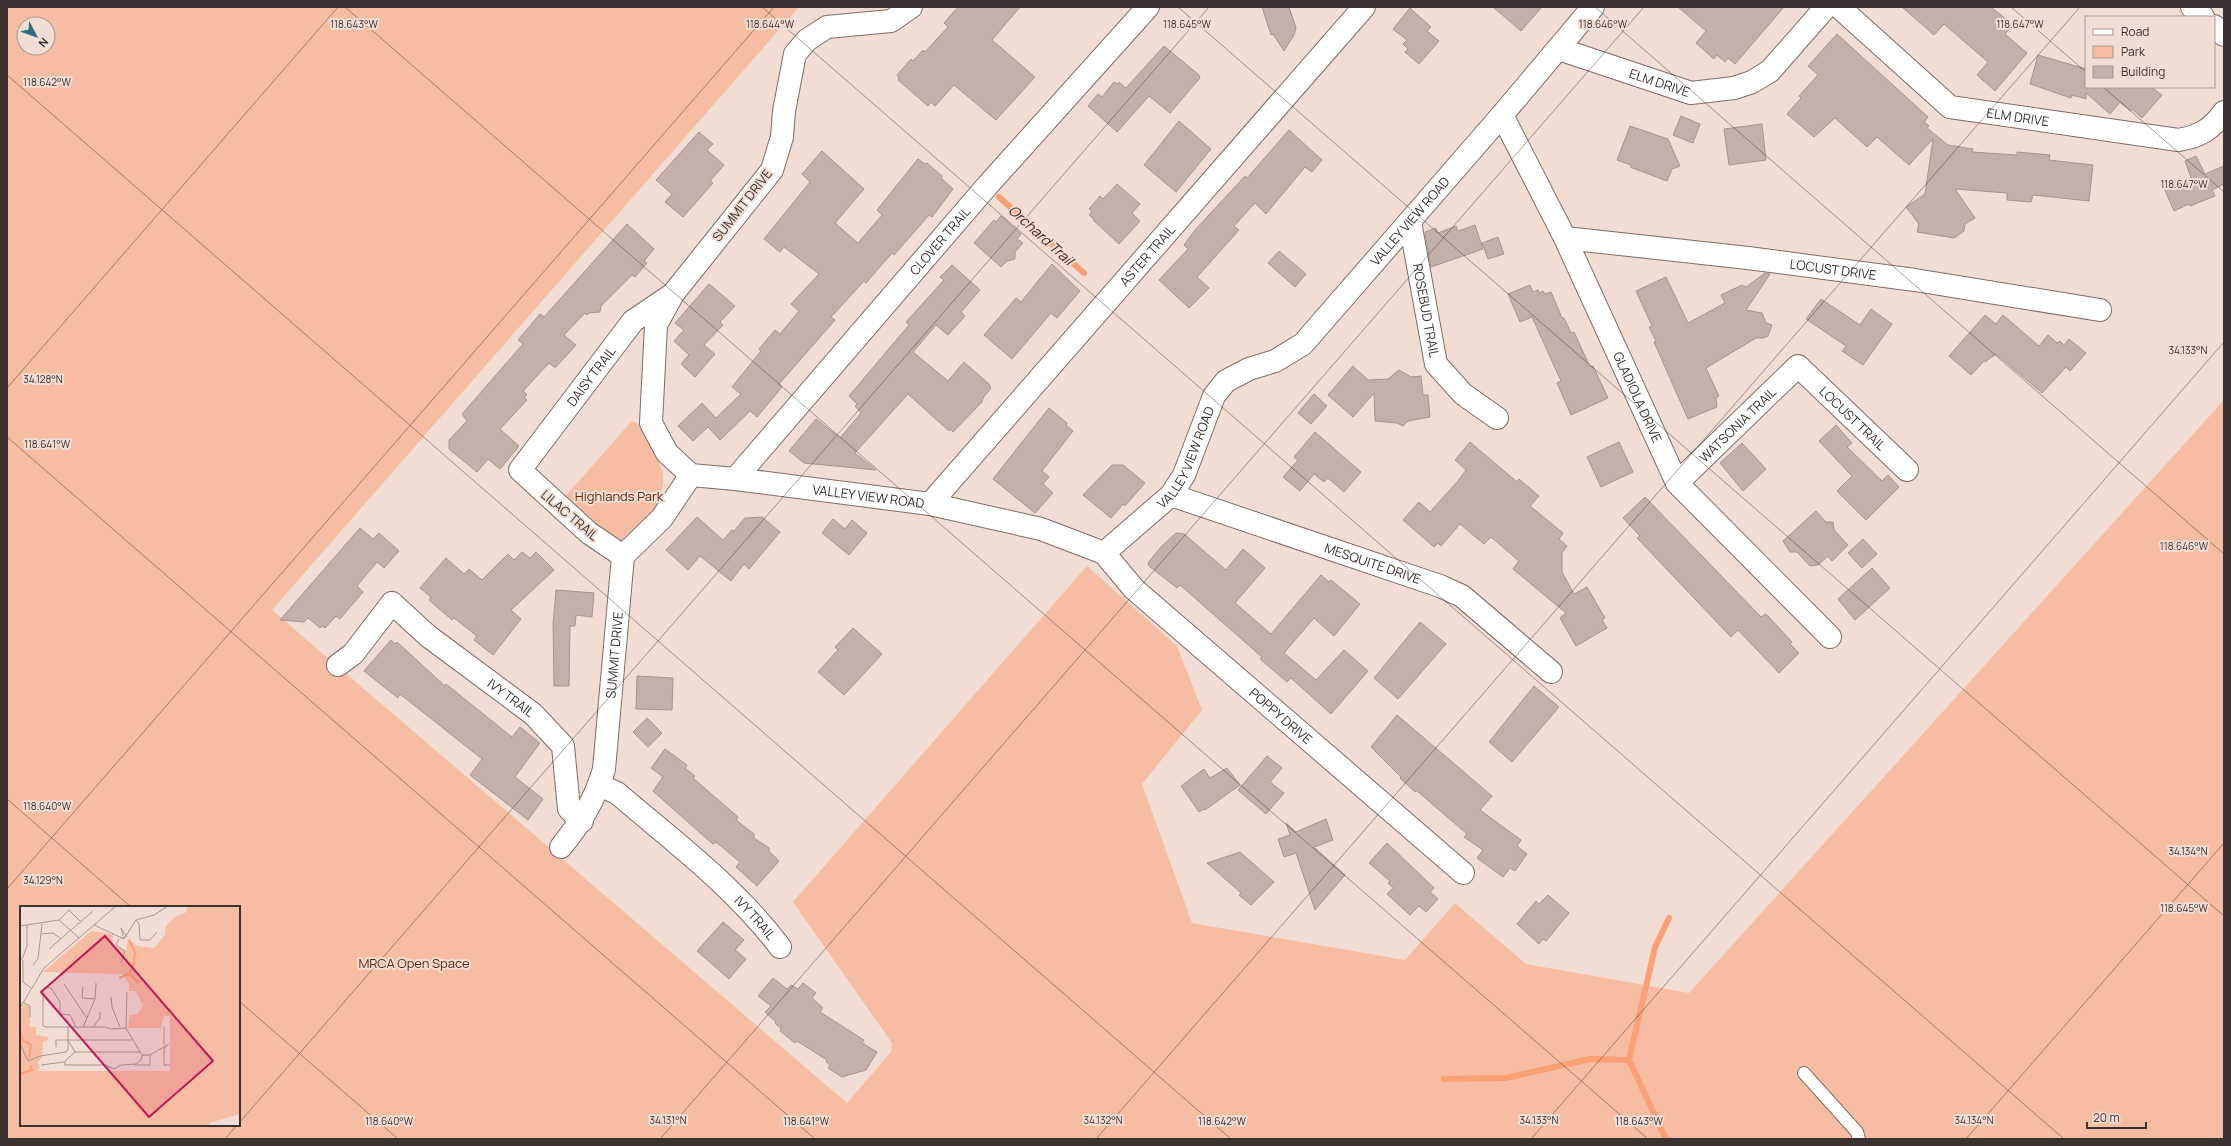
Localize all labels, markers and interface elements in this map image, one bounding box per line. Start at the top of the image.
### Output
north arrow [16,16,56,56]
legend [2085,16,2215,88]
text: 118.643°W [330,17,378,31]
text: 118.644°W [746,17,795,31]
text: 118.645°W [1163,17,1212,31]
text: 118.646°W [1579,17,1628,31]
text: 118.647°W [1996,17,2044,31]
text: Road [2121,23,2149,40]
text: N [36,35,52,51]
text: Park [2121,43,2146,60]
text: Building [2121,63,2165,80]
street label: ELM DRIVE [1627,64,1692,101]
text: 118.642°W [23,75,72,89]
street label: ELM DRIVE [1985,103,2050,130]
street label: SUMMIT DRIVE [708,165,776,245]
street label: VALLEY VIEW ROAD [1366,172,1454,269]
text: 118.647°W [2160,177,2208,191]
water label: Orchard Trail [1005,200,1079,270]
street label: CLOVER TRAIL [905,203,974,279]
street label: ASTER TRAIL [1115,221,1179,290]
street label: LOCUST DRIVE [1789,255,1878,284]
street label: ROSEBUD TRAIL [1409,262,1444,359]
street label: DAISY TRAIL [562,342,620,410]
text: 34.133°N [2169,343,2208,357]
street label: GLADIOLA DRIVE [1609,349,1666,445]
text: 34.128°N [23,372,63,386]
street label: LOCUST TRAIL [1816,382,1890,455]
street label: WATSONIA TRAIL [1695,383,1780,466]
street label: VALLEY VIEW ROAD [1153,403,1218,512]
text: 118.641°W [24,437,71,451]
street label: VALLEY VIEW ROAD [811,480,926,512]
street label: LILAC TRAIL [537,486,603,545]
park label: Highlands Park [575,487,664,505]
street label: MESQUITE DRIVE [1322,539,1423,588]
text: 118.646°W [2160,539,2209,553]
street label: SUMMIT DRIVE [601,611,627,699]
street label: IVY TRAIL [484,674,538,721]
street label: POPPY DRIVE [1246,684,1316,748]
text: 118.640°W [23,799,72,813]
text: 34.134°N [2168,844,2208,858]
text: 34.129°N [23,873,63,887]
street label: IVY TRAIL [731,891,780,944]
text: 118.645°W [2160,901,2209,915]
inset map [20,906,240,1126]
park label: MRCA Open Space [358,954,470,972]
scale bar [2087,1104,2146,1130]
text: 20 m [2093,1109,2120,1126]
text: 34.131°N [649,1113,687,1127]
text: 34.132°N [1083,1113,1123,1127]
text: 34.133°N [1520,1113,1559,1127]
text: 34.134°N [1954,1113,1994,1127]
text: 118.640°W [365,1114,414,1128]
text: 118.641°W [783,1114,830,1128]
text: 118.642°W [1198,1114,1247,1128]
text: 118.643°W [1615,1114,1663,1128]

